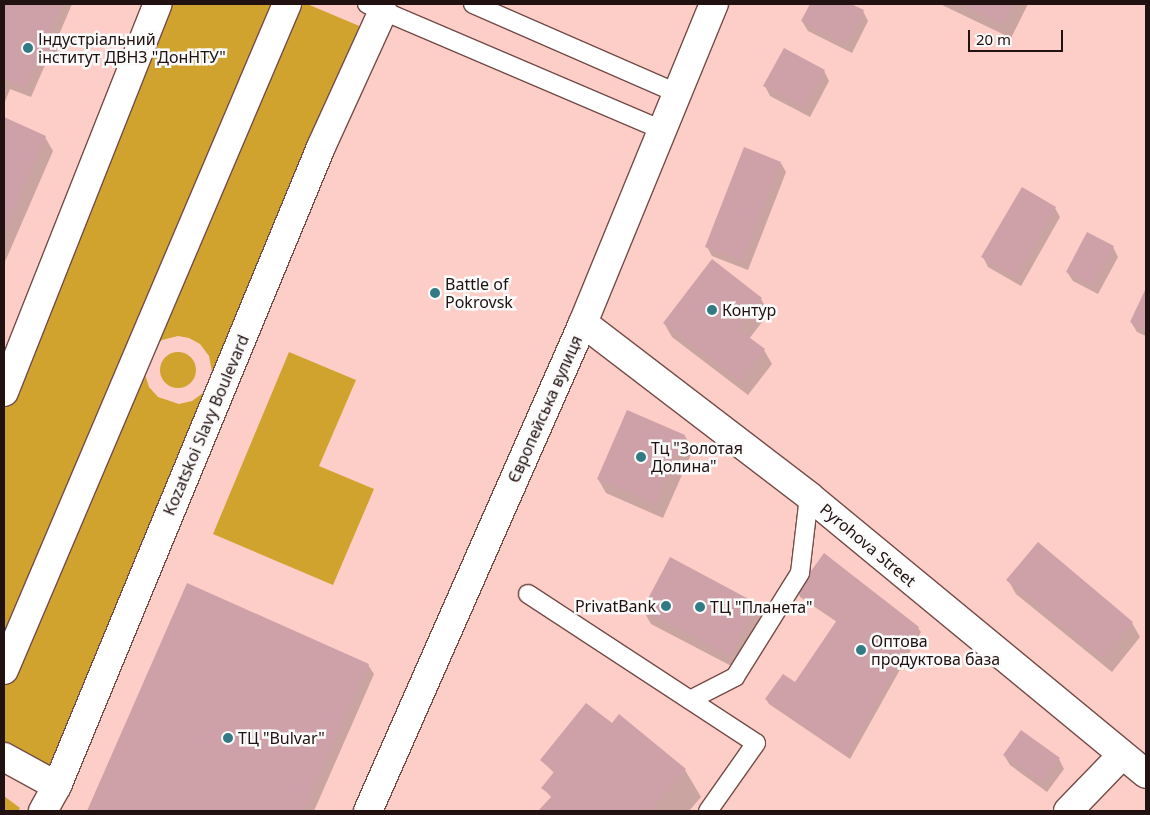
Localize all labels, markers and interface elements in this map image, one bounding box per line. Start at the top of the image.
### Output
scale bar [970,20,1065,52]
place label: Індустріальний інститут ДВНЗ "ДонНТУ" [38,29,226,67]
text: 20 m [976,29,1011,49]
marker: Індустріальний інститут ДВНЗ "ДонНТУ" [22,42,34,54]
place label: Battle of Pokrovsk [445,274,513,312]
marker: Battle of Pokrovsk [429,287,441,299]
place label: Контур [722,300,776,320]
marker: Контур [706,304,718,316]
street label: Kozatskoi Slavy Boulevard [159,332,253,518]
street label: Європейська вулиця [504,332,586,486]
place label: Тц "Золотая Долина" [651,438,743,476]
marker: Тц "Золотая Долина" [635,451,647,463]
street label: Pyrohova Street [816,499,920,591]
place label: PrivatBank [575,596,656,616]
place label: ТЦ "Планета" [710,597,813,617]
marker: PrivatBank [660,600,672,612]
marker: ТЦ "Планета" [694,601,706,613]
place label: Оптова продуктова база [871,631,1000,669]
marker: Оптова продуктова база [855,644,867,656]
place label: ТЦ "Bulvar" [238,728,325,748]
marker: ТЦ "Bulvar" [222,732,234,744]

